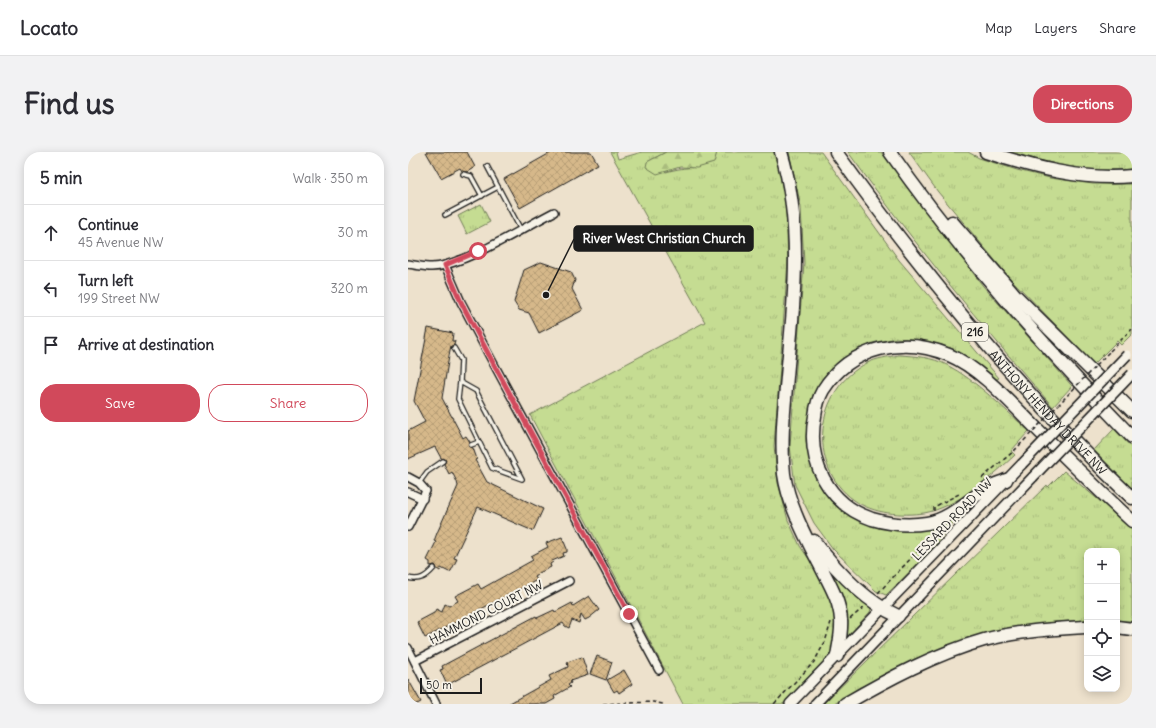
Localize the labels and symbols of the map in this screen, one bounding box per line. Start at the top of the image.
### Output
callout: River West Christian Church [574,226,753,251]
text: River West Christian Church [582,230,746,247]
route start [469,242,487,260]
road number: 216 [962,323,988,341]
street label: ANTHONY HENDAY DRIVE NW [987,346,1110,477]
street label: LESSARD ROAD NW [909,475,995,563]
street label: HAMMOND COURT NW [427,577,545,647]
route end [620,605,638,623]
scale bar [420,676,482,695]

